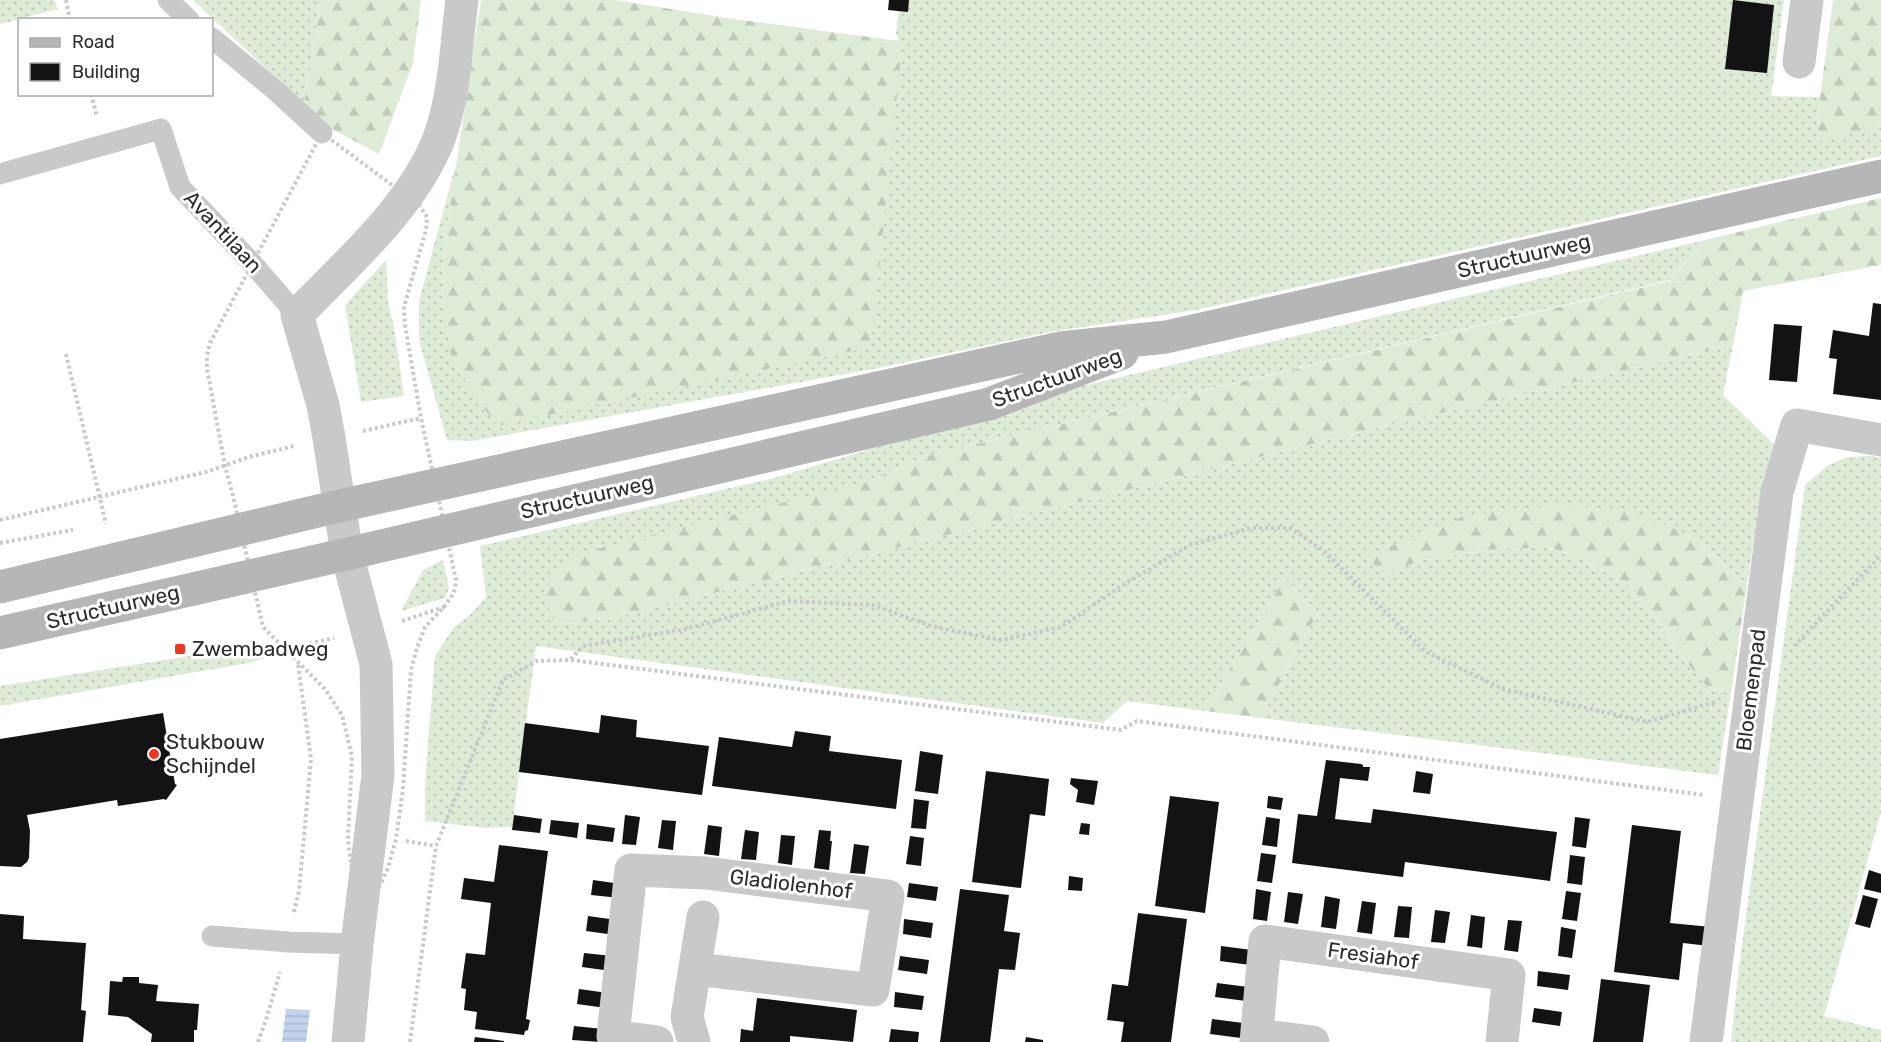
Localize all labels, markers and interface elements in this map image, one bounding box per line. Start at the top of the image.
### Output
legend [18,18,213,96]
text: Road [72,31,115,53]
text: Building [72,61,140,83]
street label: Avantilaan [179,185,268,278]
street label: Structuurweg [1455,228,1593,283]
street label: Structuurweg [989,343,1125,413]
street label: Structuurweg [518,469,656,524]
street label: Structuurweg [44,579,182,634]
street label: Bloemenpad [1731,628,1770,752]
place label: Zwembadweg [192,636,329,661]
marker: Zwembadweg [173,642,187,656]
place label: Stukbouw Schijndel [166,729,265,778]
marker: Stukbouw Schijndel [147,747,161,761]
street label: Gladiolenhof [728,864,854,903]
street label: Fresiahof [1326,937,1420,974]

